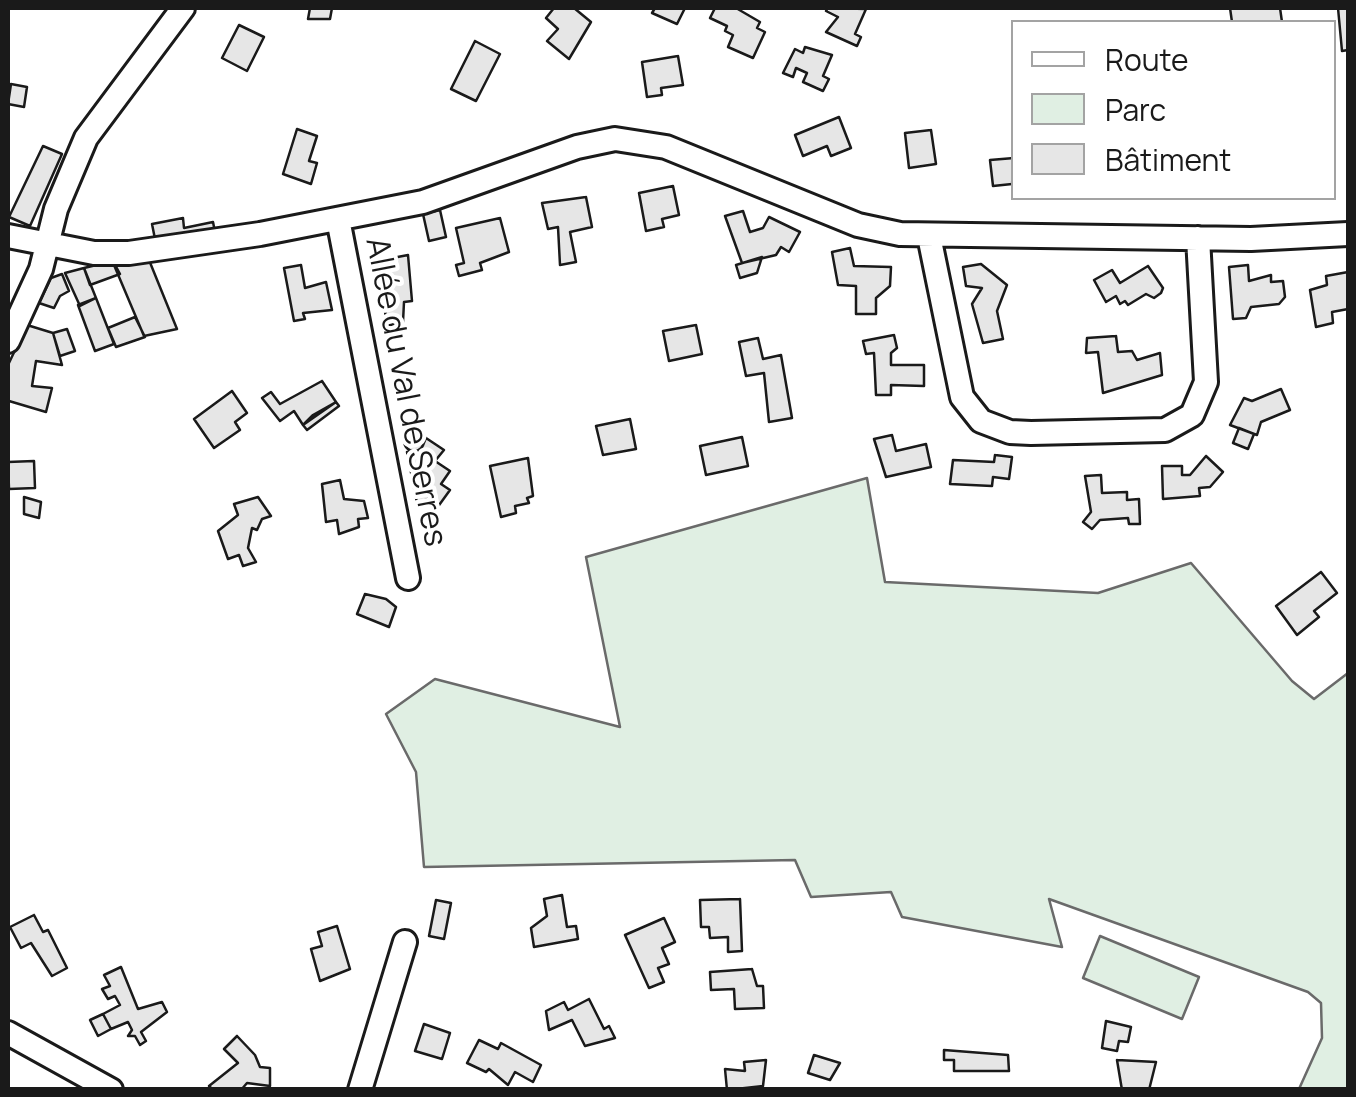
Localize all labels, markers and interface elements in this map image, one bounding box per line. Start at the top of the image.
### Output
legend [1011,20,1336,200]
text: Route [1105,39,1188,80]
text: Parc [1105,89,1166,130]
text: Bâtiment [1105,139,1231,180]
street label: Allée du Val de Serres [356,234,454,550]

